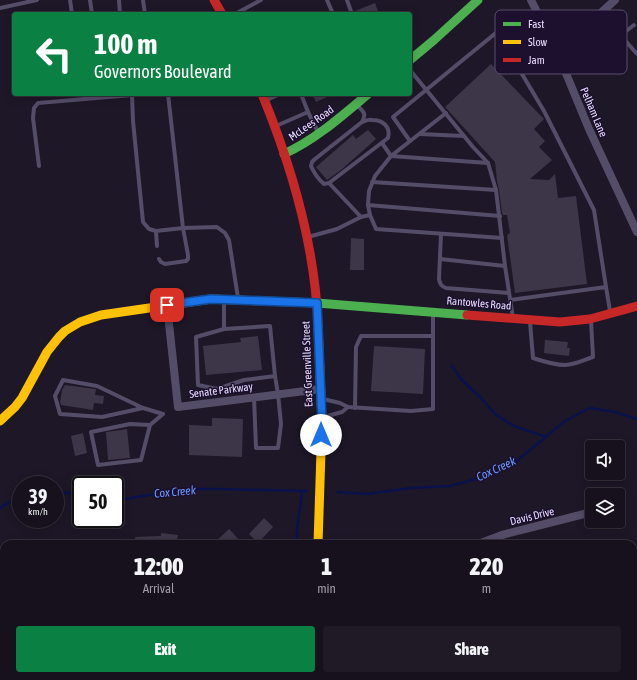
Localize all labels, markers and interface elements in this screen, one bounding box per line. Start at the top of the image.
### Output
legend [495,10,627,74]
text: Fast [528,18,544,30]
icon: left [28,28,80,80]
text: 100 m [94,28,157,60]
text: Slow [528,36,547,48]
text: Jam [528,54,545,66]
text: Governors Boulevard [94,61,232,82]
street label: Pelham Lane [578,85,610,139]
street label: McLees Road [286,103,336,143]
pin [150,288,184,322]
icon: arrive [156,294,178,316]
street label: Rantowles Road [446,294,512,312]
street label: East Greenville Street [300,321,314,407]
street label: Senate Parkway [188,380,254,400]
position arrow [300,414,342,456]
map controls [585,440,625,528]
button: sound [585,440,625,480]
water label: Cox Creek [474,453,519,484]
speed limit sign: 50 [72,476,124,528]
water label: Cox Creek [154,483,197,501]
text: 39 [29,485,47,508]
button: layers [585,488,625,528]
street label: Davis Drive [509,505,555,527]
text: km/h [28,506,48,517]
text: 12:00 [134,553,184,580]
text: 1 [321,553,332,580]
text: 220 [470,553,503,580]
text: Arrival [143,581,174,596]
text: min [317,581,336,596]
text: m [482,581,491,596]
button: Exit [16,626,315,672]
button: Share [323,626,621,672]

